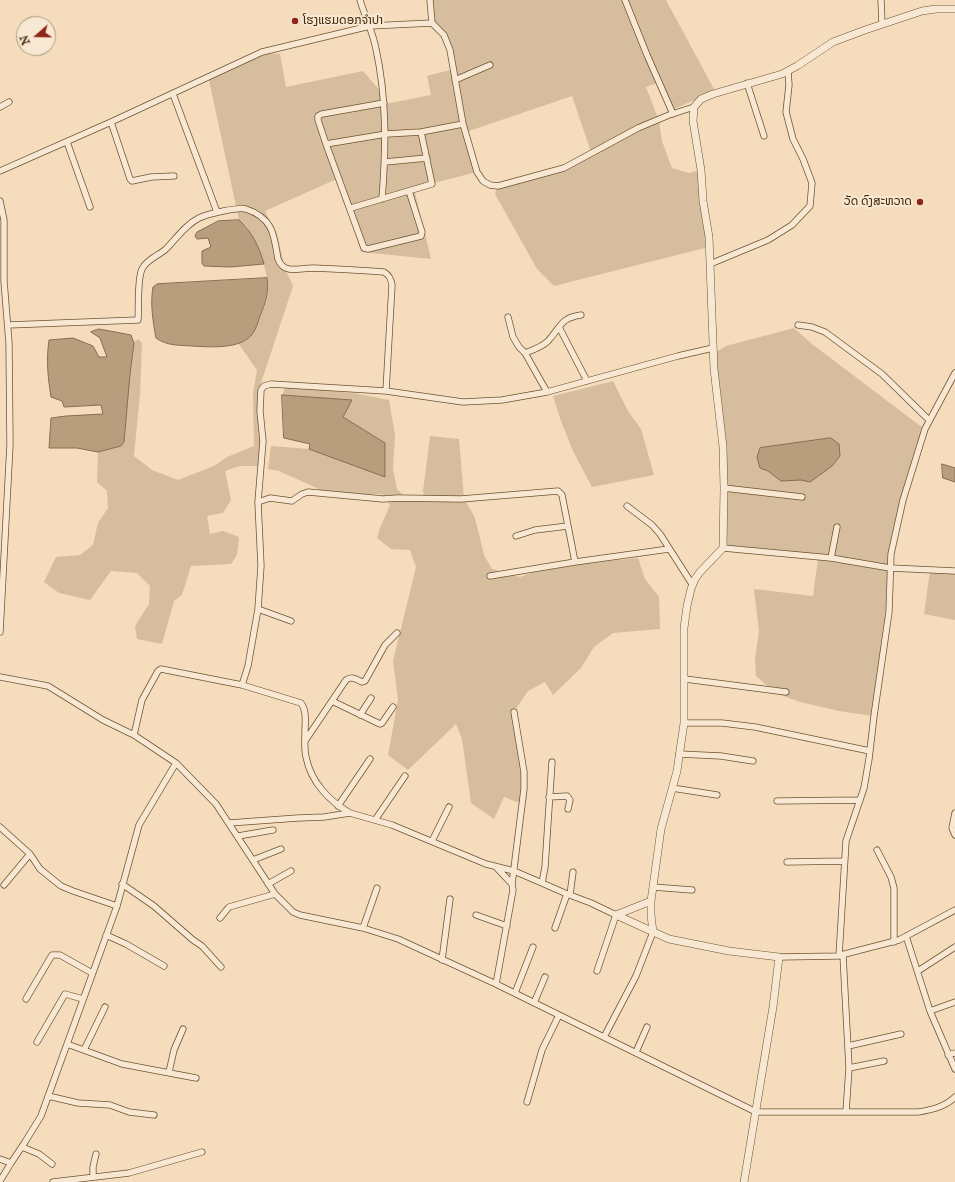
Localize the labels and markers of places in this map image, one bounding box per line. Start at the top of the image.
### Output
place label: ໂຮງແຮມດອກຈຳປາ [303,14,383,28]
marker: ໂຮງແຮມດອກຈຳປາ [290,16,300,26]
place label: ວັດ ດົງສະຫວາດ [844,195,912,209]
marker: ວັດ ດົງສະຫວາດ [915,197,925,207]

